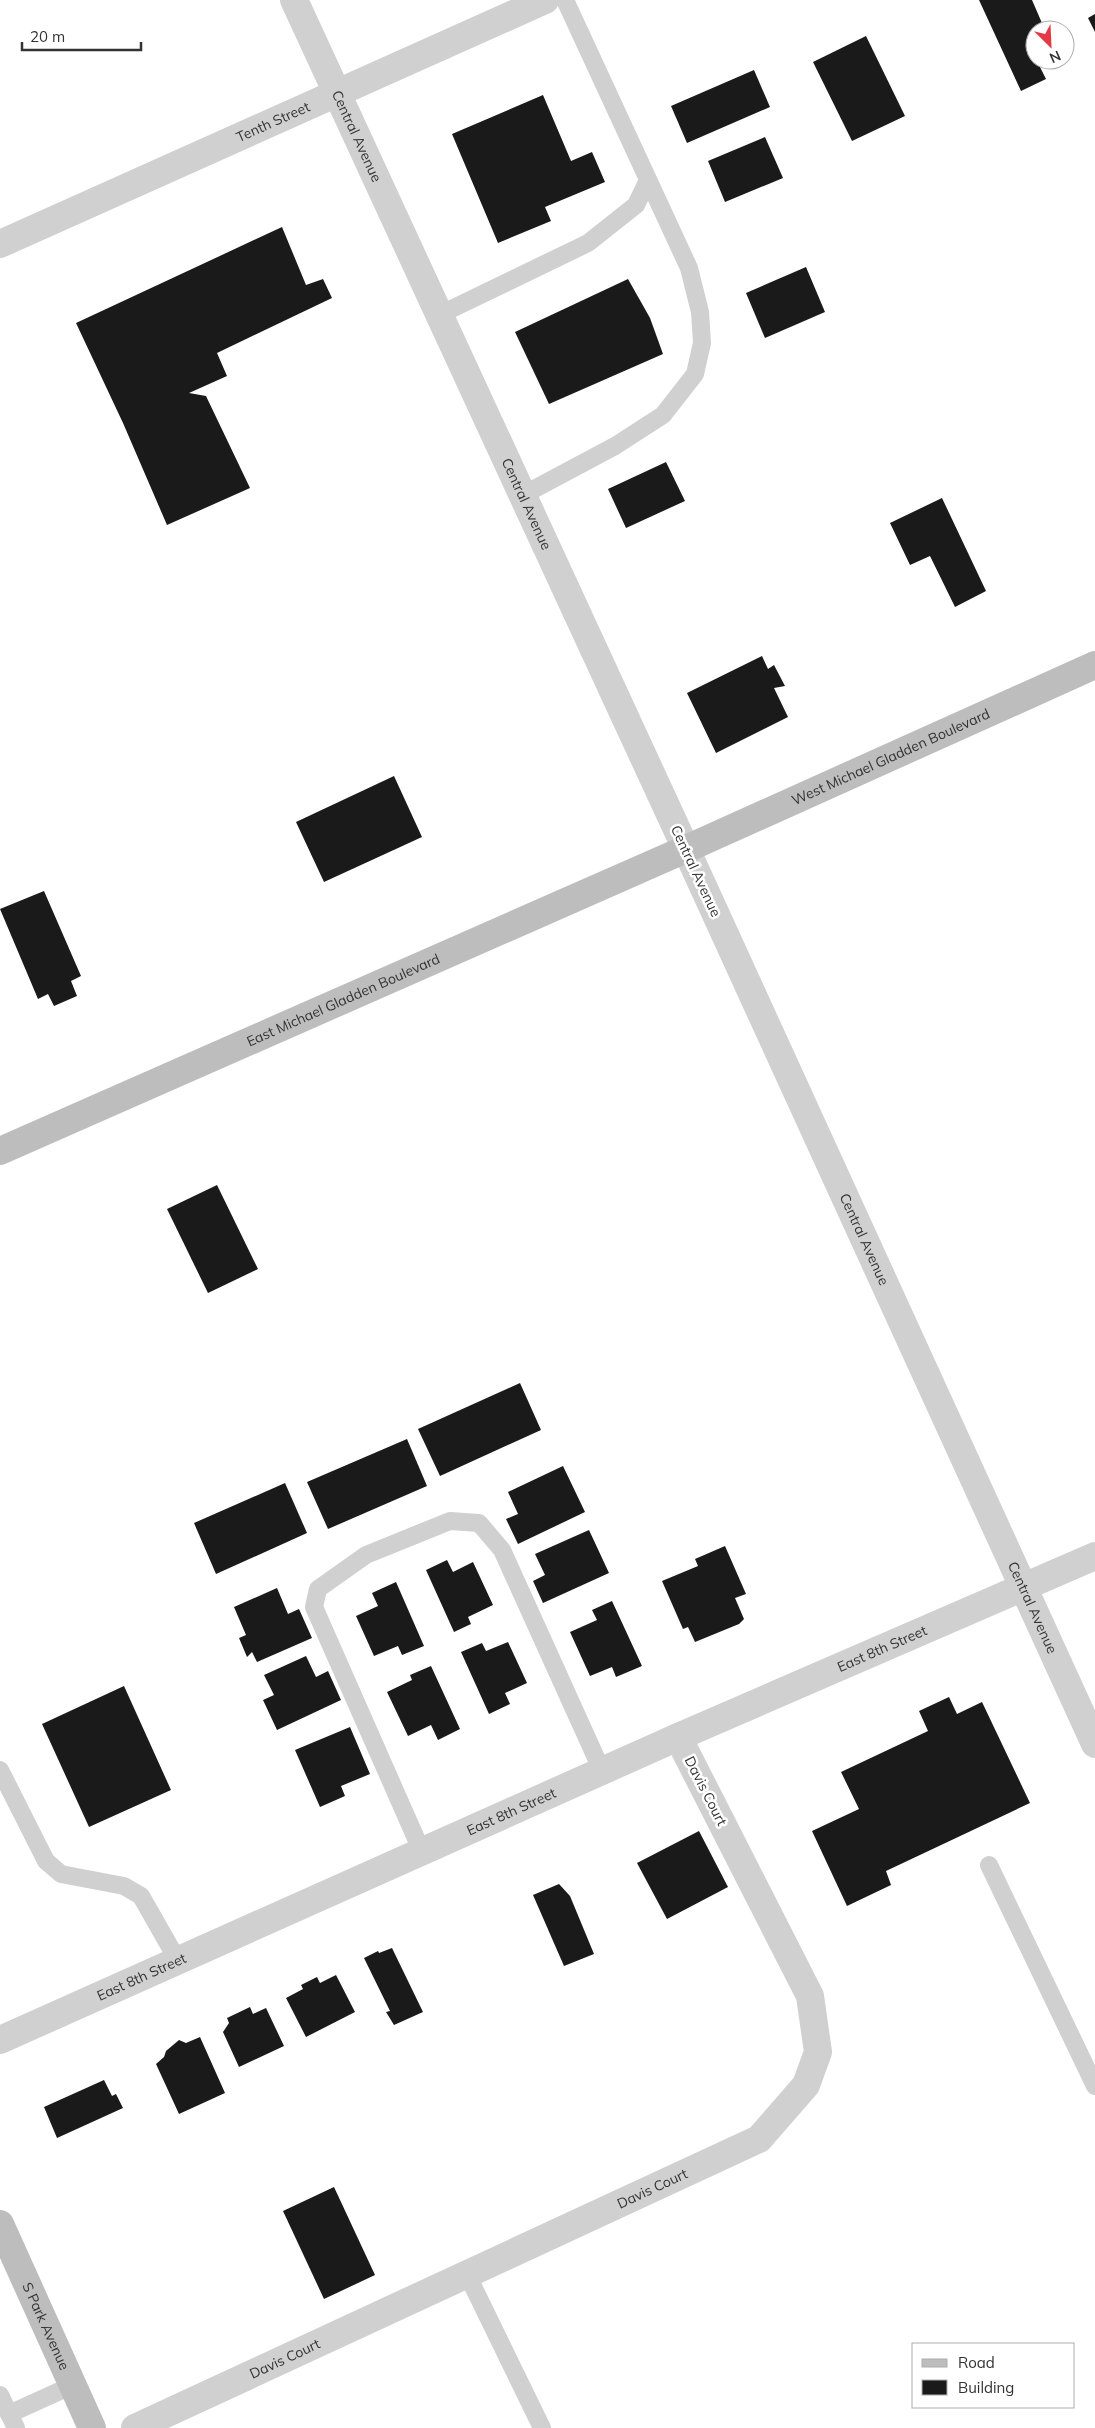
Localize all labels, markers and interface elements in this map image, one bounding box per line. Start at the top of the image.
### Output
scale bar [22,20,141,52]
north arrow [1025,20,1075,70]
text: 20 m [30,27,65,46]
text: N [1047,47,1064,67]
street label: Central Avenue [328,87,386,185]
street label: Tenth Street [233,97,313,146]
street label: Central Avenue [498,455,556,553]
street label: West Michael Gladden Boulevard [789,705,993,809]
street label: Central Avenue [667,822,725,920]
street label: East Michael Gladden Boulevard [244,949,443,1050]
street label: Central Avenue [836,1190,893,1288]
street label: Central Avenue [1004,1559,1061,1656]
street label: East 8th Street [834,1621,930,1676]
street label: Davis Court [681,1753,731,1829]
street label: East 8th Street [464,1784,559,1839]
street label: East 8th Street [94,1949,189,2005]
street label: Davis Court [614,2164,690,2213]
street label: S Park Avenue [18,2279,74,2373]
street label: Davis Court [247,2335,323,2383]
legend [912,2343,1075,2408]
text: Road [958,2353,995,2372]
text: Building [958,2378,1014,2397]

